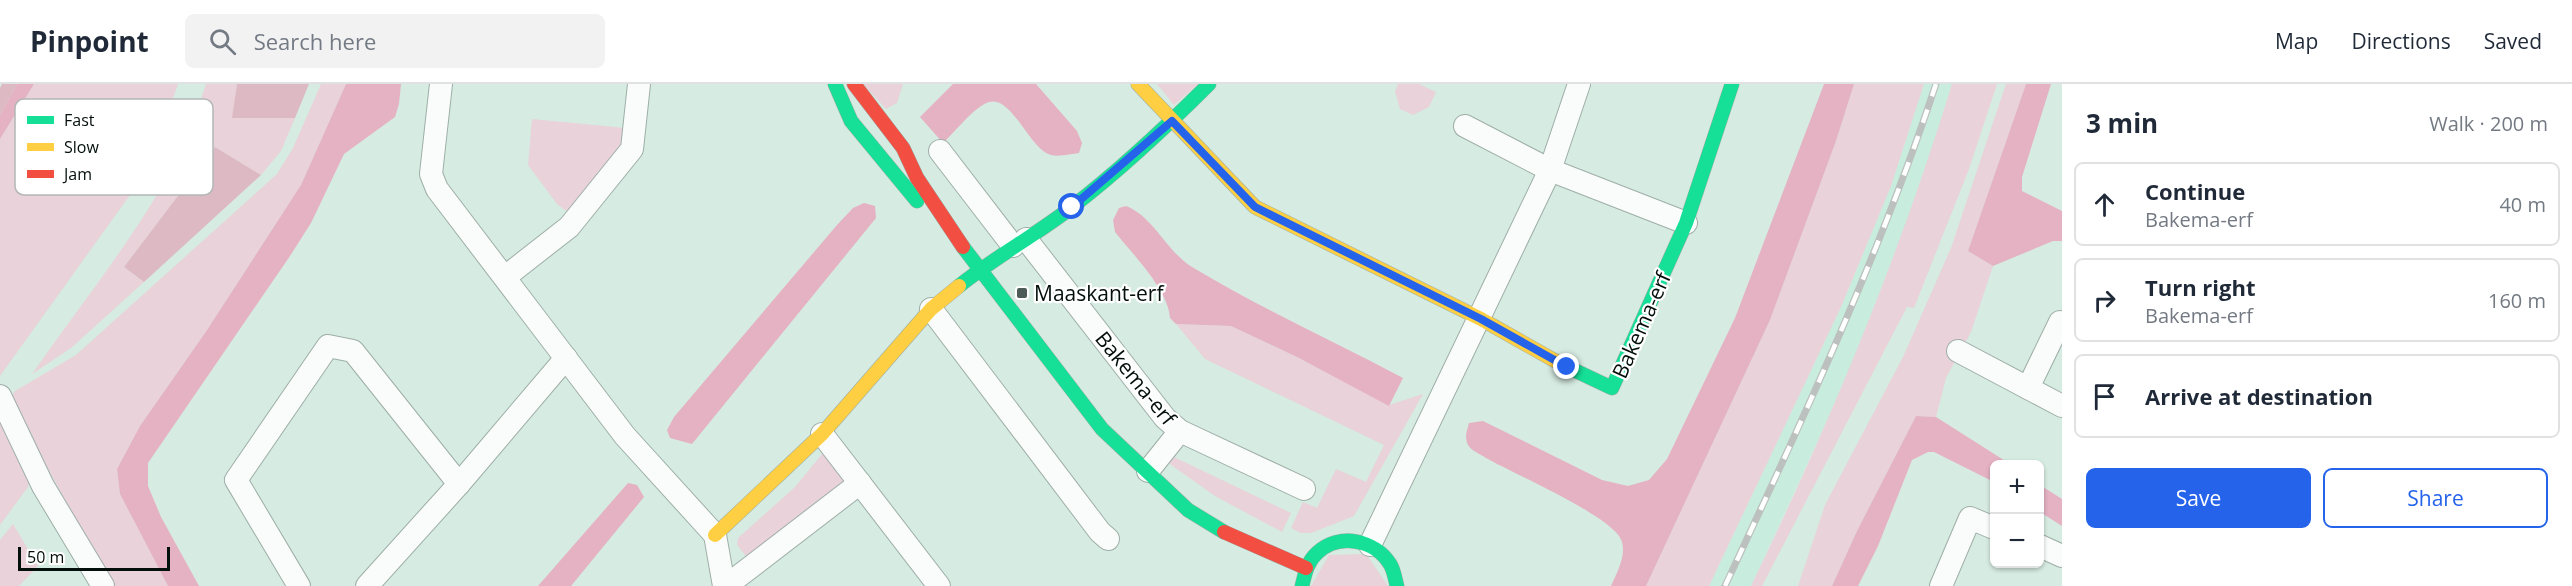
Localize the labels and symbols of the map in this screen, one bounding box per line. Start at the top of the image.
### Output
legend [15,99,213,195]
text: Fast [64,109,95,131]
text: Slow [64,136,99,158]
text: Jam [62,163,92,185]
route start [1058,193,1084,219]
street label: Bakema-erf [1605,266,1678,382]
place label: Maaskant-erf [1034,279,1165,307]
marker: Maaskant-erf [1015,286,1029,300]
street label: Bakema-erf [1089,325,1184,432]
route end [1553,353,1579,379]
scale bar [18,544,170,572]

